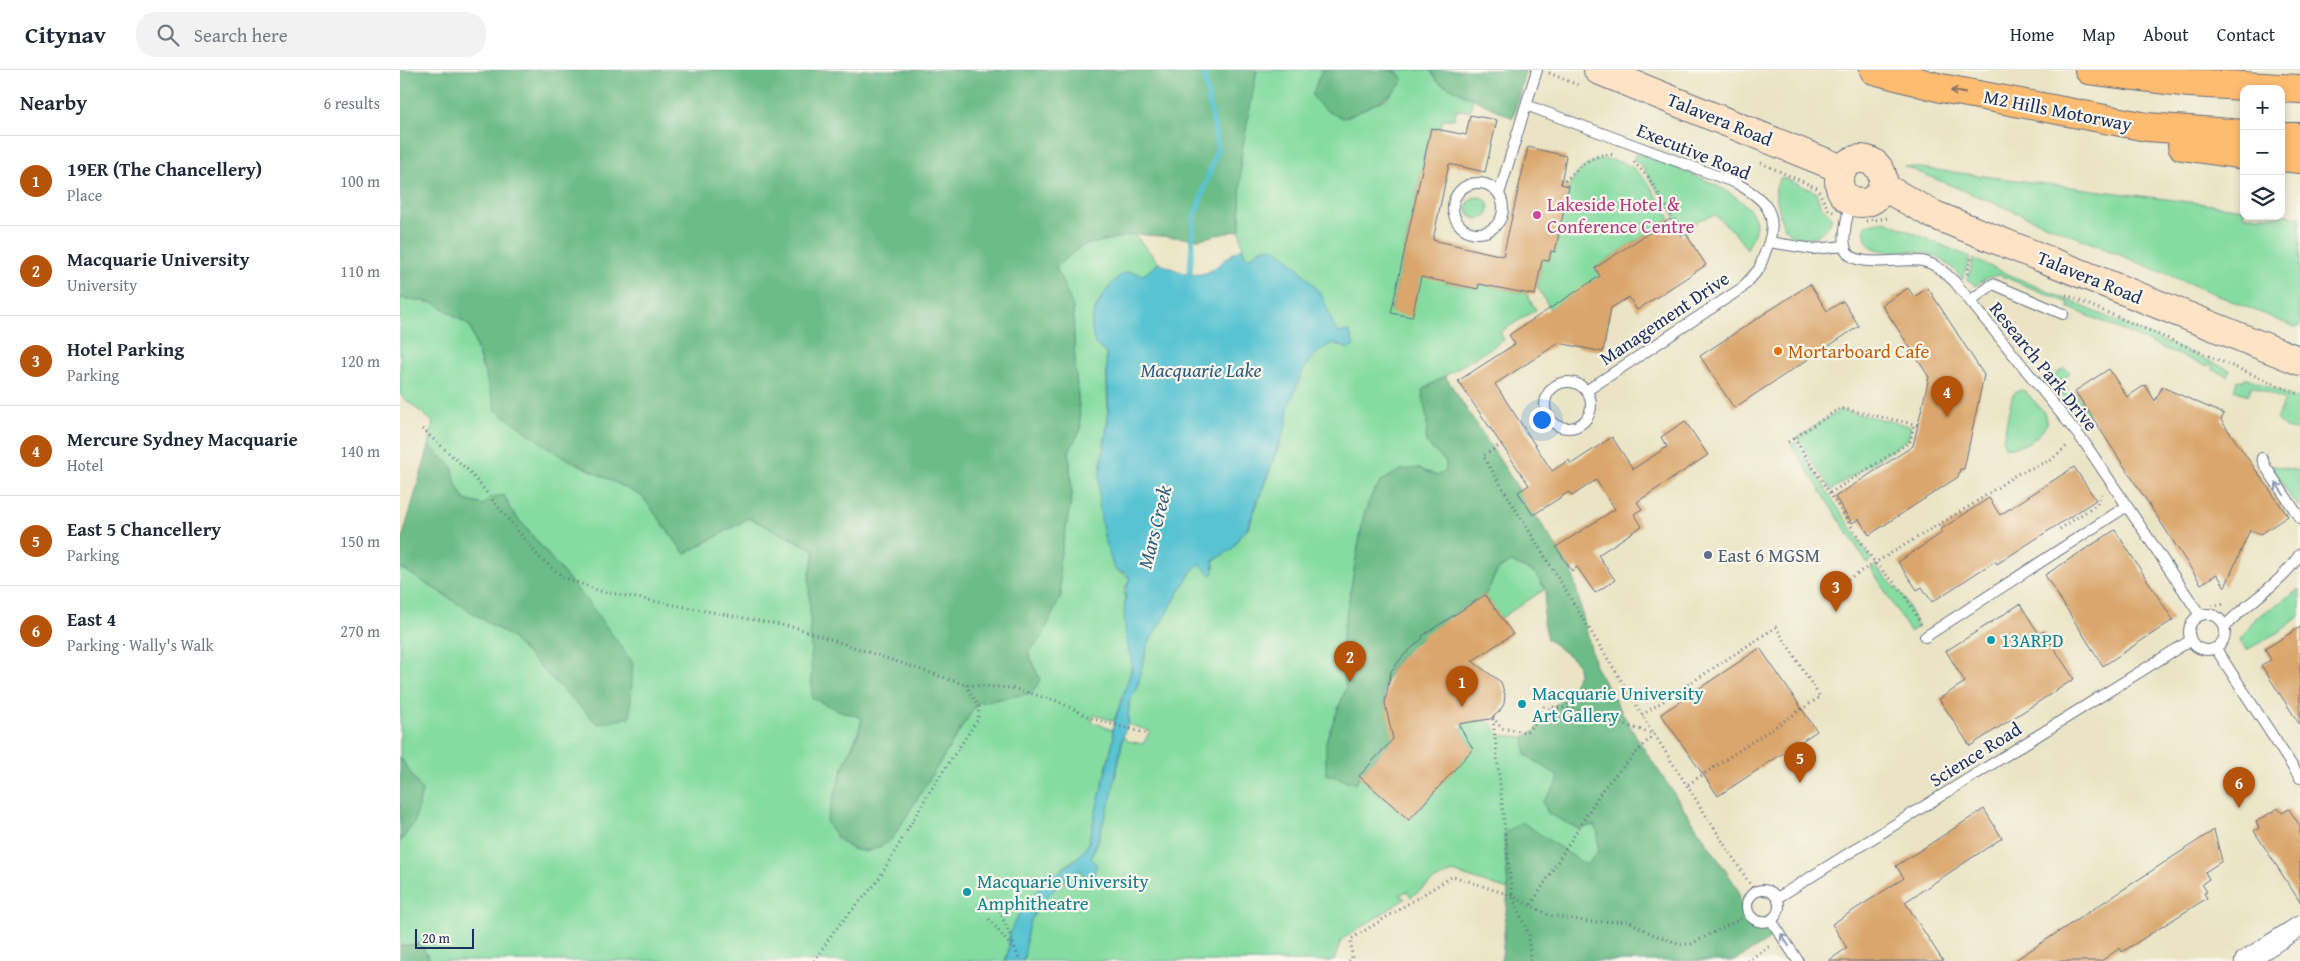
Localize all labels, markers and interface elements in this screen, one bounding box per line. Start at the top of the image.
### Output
search box [136,12,486,57]
text: Citynav [25,17,106,52]
icon: search [154,21,182,49]
text: Search here [194,21,288,49]
text: Home [2010,21,2054,48]
text: Map [2082,21,2115,48]
text: About [2143,21,2189,48]
text: Contact [2217,21,2275,48]
street label: M2 Hills Motorway [1982,82,2135,138]
street label: Talavera Road [1663,85,1778,153]
map controls [2240,85,2285,220]
button: + [2240,85,2285,130]
one-way arrow [1951,86,1967,96]
text: Nearby [20,87,87,118]
text: 6 results [323,91,380,115]
street label: Executive Road [1633,115,1756,187]
button: − [2240,130,2285,175]
text: 19ER (The Chancellery) [67,155,262,183]
text: 1 [32,169,40,193]
text: 100 m [340,169,380,193]
button: layers [2240,175,2285,220]
text: Place [67,183,102,207]
place label: Lakeside Hotel & Conference Centre [1547,190,1695,240]
marker: Lakeside Hotel & Conference Centre [1531,209,1543,221]
street label: Talavera Road [2033,243,2148,311]
text: Macquarie University [67,245,250,273]
text: 2 [32,259,40,283]
text: 110 m [340,259,380,283]
street label: Management Drive [1593,264,1735,372]
text: University [67,273,137,297]
street label: Research Park Drive [1983,295,2105,437]
text: Hotel Parking [67,335,184,363]
place label: Mortarboard Cafe [1788,337,1929,365]
marker: Mortarboard Cafe [1772,345,1784,357]
text: 3 [32,349,40,373]
text: 120 m [340,349,380,373]
water label: Macquarie Lake [1141,355,1261,384]
text: Parking [67,363,119,387]
pin: 4 [1931,376,1963,417]
your location [1529,407,1555,433]
text: Mercure Sydney Macquarie [67,425,298,453]
text: 4 [32,439,40,463]
text: 140 m [340,439,380,463]
text: Hotel [67,453,103,477]
water label: Mars Creek [1130,481,1179,572]
one-way arrow [2275,482,2285,496]
text: East 5 Chancellery [67,515,221,543]
text: 5 [32,529,40,553]
text: 150 m [340,529,380,553]
place label: East 6 MGSM [1718,541,1820,569]
text: Parking [67,543,119,567]
marker: East 6 MGSM [1702,549,1714,561]
pin: 3 [1820,571,1852,612]
text: East 4 [67,605,116,633]
text: 6 [32,619,40,643]
text: 270 m [340,619,380,643]
place label: 13ARPD [2001,626,2064,654]
text: Parking · Wally's Walk [67,633,214,657]
marker: 13ARPD [1985,634,1997,646]
pin: 2 [1334,641,1366,682]
pin: 1 [1446,666,1478,707]
place label: Macquarie University Art Gallery [1532,679,1704,729]
marker: Macquarie University Art Gallery [1516,698,1528,710]
street label: Science Road [1924,714,2027,793]
pin: 5 [1784,742,1816,783]
pin: 6 [2223,767,2255,808]
place label: Macquarie University Amphitheatre [977,867,1149,917]
marker: Macquarie University Amphitheatre [961,886,973,898]
scale bar [415,926,474,949]
text: 20 m [422,928,450,948]
one-way arrow [1780,934,1790,948]

